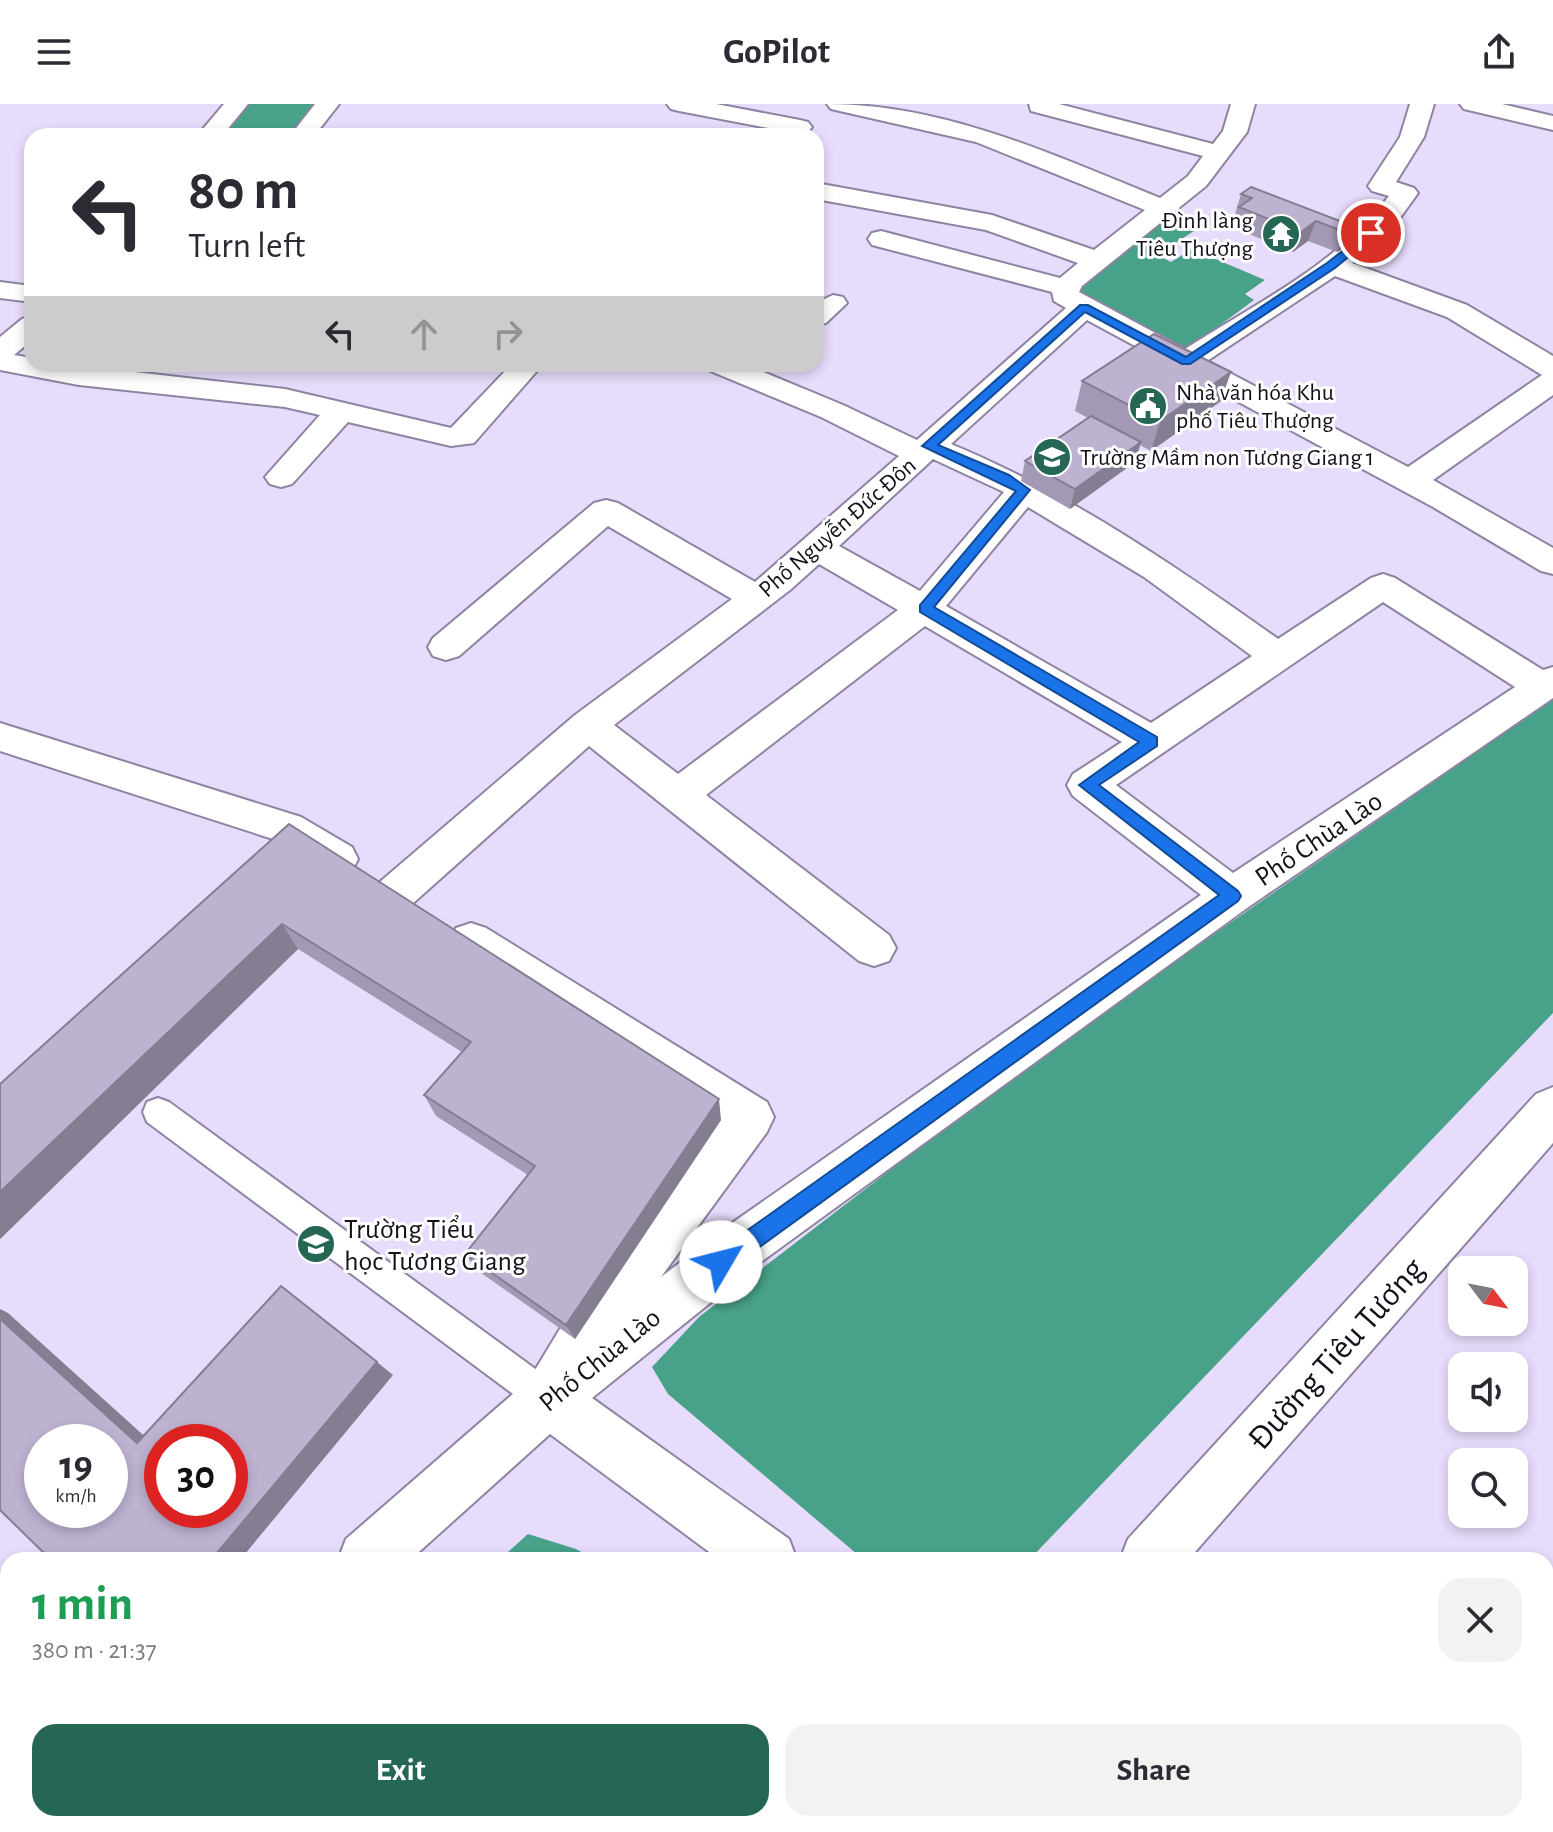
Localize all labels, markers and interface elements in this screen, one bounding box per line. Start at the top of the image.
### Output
icon: menu [32,30,76,74]
icon: share [1477,30,1521,74]
text: GoPilot [723,34,830,70]
icon: left [56,160,160,264]
text: 80 m [188,163,298,219]
pin [1337,199,1405,267]
place label: Đình làng Tiêu Thượng [1136,209,1253,261]
icon: arrive [1349,211,1393,255]
temple icon: Đình làng Tiêu Thượng [1260,213,1302,255]
text: Turn left [188,228,305,264]
icon: left [318,312,362,356]
icon: ahead [402,312,446,356]
icon: right [486,312,530,356]
place label: Nhà văn hóa Khu phố Tiêu Thượng [1176,381,1334,433]
public building icon: Nhà văn hóa Khu phố Tiêu Thượng [1127,385,1169,427]
school or university icon: Trường Mầm non Tương Giang 1 [1031,436,1073,478]
place label: Trường Mầm non Tương Giang 1 [1080,446,1374,470]
street label: Phố Nguyễn Đức Đôn [754,453,921,602]
street label: Phố Chùa Lào [1250,787,1388,892]
place label: Trường Tiểu học Tương Giang [344,1215,526,1276]
position arrow [679,1220,763,1304]
school or university icon: Trường Tiểu học Tương Giang [295,1223,337,1265]
street label: Đường Tiêu Tương [1242,1252,1431,1457]
north arrow [1448,1256,1528,1336]
map controls [1448,1256,1528,1528]
street label: Phố Chùa Lào [534,1303,666,1418]
button: sound [1448,1352,1528,1432]
speed limit sign: 30 [144,1424,248,1528]
text: 19 [59,1446,93,1486]
button: search [1448,1448,1528,1528]
text: km/h [55,1486,97,1506]
button: close [1438,1578,1522,1662]
text: 1 min [32,1581,133,1629]
text: 380 m · 21:37 [32,1637,157,1663]
button: Exit [32,1724,769,1816]
button: Share [785,1724,1522,1816]

